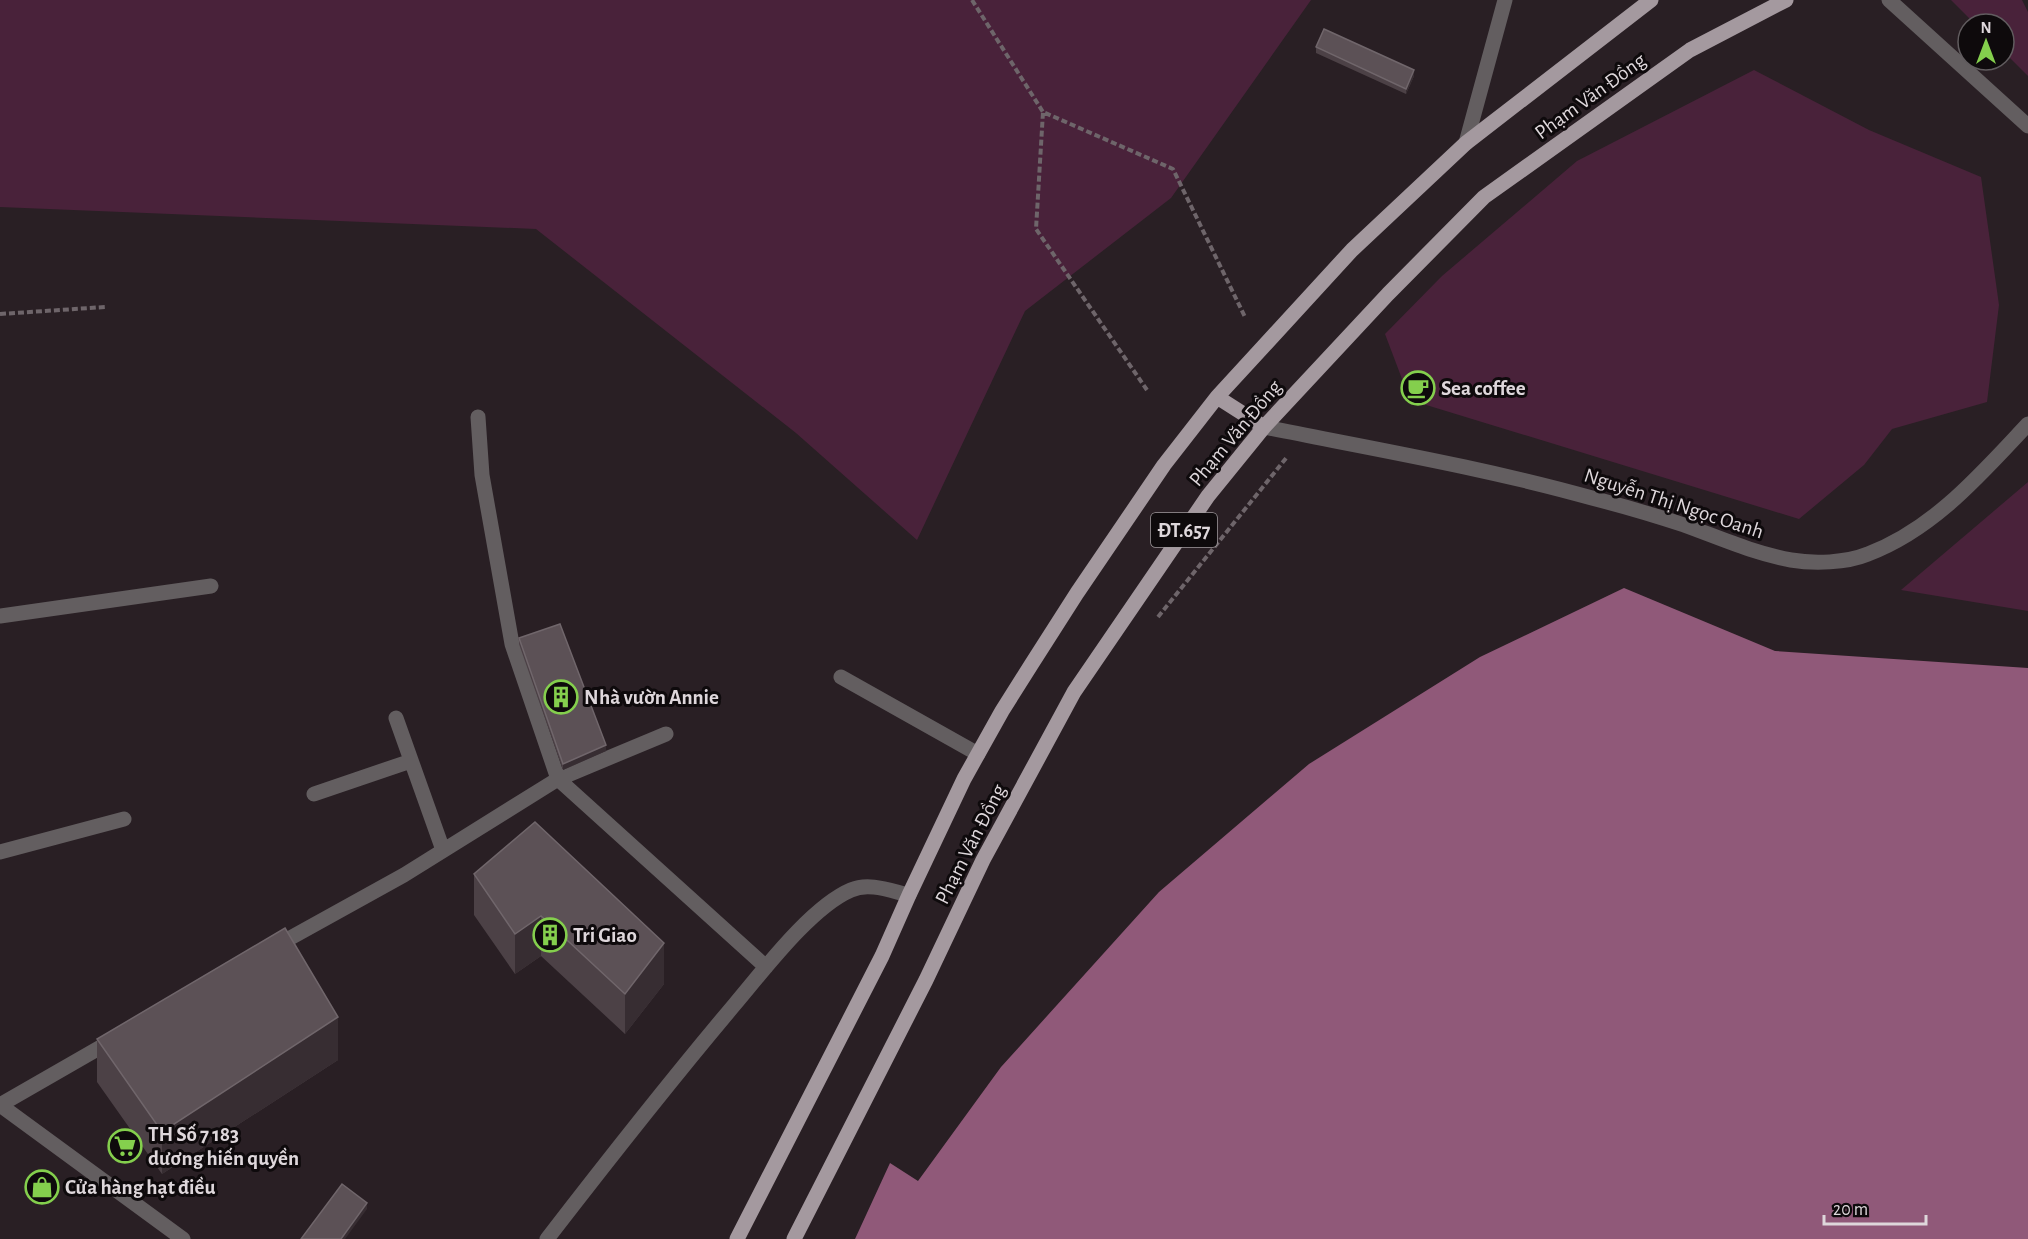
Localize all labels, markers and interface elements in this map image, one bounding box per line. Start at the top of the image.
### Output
north arrow [1956,12,2016,72]
text: N [1980,20,1992,36]
street label: Phạm Văn Đồng [1531,49,1650,143]
cafe icon: Sea coffee [1400,370,1436,406]
street label: Phạm Văn Đồng [1185,376,1286,490]
place label: Sea coffee [1441,378,1526,399]
street label: Nguyễn Thị Ngọc Oanh [1582,464,1766,542]
road number: ĐT.657 [1151,513,1217,547]
building icon: Nhà vườn Annie [543,679,579,715]
place label: Nhà vườn Annie [584,687,719,708]
street label: Phạm Văn Đồng [931,780,1010,907]
building icon: Tri Giao [532,917,568,953]
place label: Tri Giao [573,925,637,946]
place label: TH Số 7 183 dương hiến quyền [148,1123,299,1169]
supermarket icon: TH Số 7 183 dương hiến quyền [107,1128,143,1164]
shop icon: Cửa hàng hạt điều [24,1169,60,1205]
place label: Cửa hàng hạt điều [65,1176,215,1198]
scale bar [1824,1188,1926,1226]
text: 20 m [1833,1201,1868,1219]

